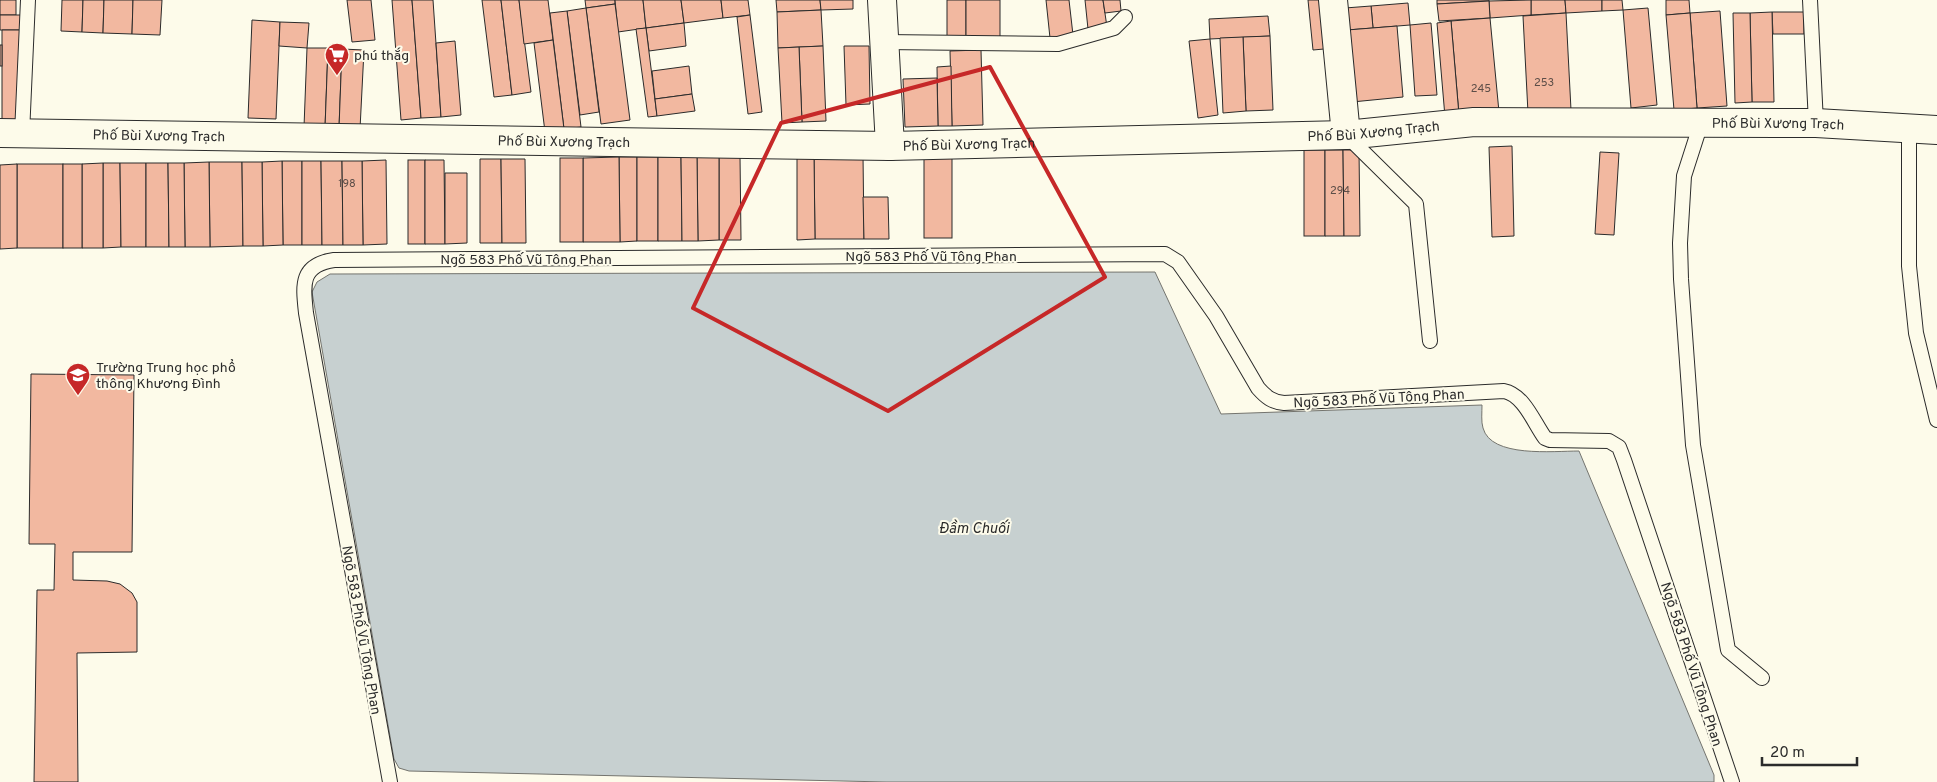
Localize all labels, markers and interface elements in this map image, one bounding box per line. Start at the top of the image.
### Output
supermarket icon: phú thắg [324,42,350,76]
place label: phú thắg [354,47,409,65]
house number: 253 [1534,76,1554,90]
house number: 245 [1471,82,1491,96]
street label: Phố Bùi Xương Trạch [1712,116,1845,135]
street label: Phố Bùi Xương Trạch [1307,119,1441,146]
street label: Phố Bùi Xương Trạch [92,127,225,146]
street label: Phố Bùi Xương Trạch [497,133,630,152]
street label: Phố Bùi Xương Trạch [902,135,1035,156]
house number: 198 [338,177,356,191]
house number: 294 [1330,184,1350,198]
street label: Ngõ 583 Phố Vũ Tông Phan [845,249,1017,266]
street label: Ngõ 583 Phố Vũ Tông Phan [440,252,612,269]
place label: Trường Trung học phổ thông Khương Đình [96,359,236,393]
school or university icon: Trường Trung học phổ thông Khương Đình [65,362,91,396]
street label: Ngõ 583 Phố Vũ Tông Phan [1293,387,1465,412]
water label: Đầm Chuối [939,519,1011,539]
street label: Ngõ 583 Phố Vũ Tông Phan [337,544,384,716]
street label: Ngõ 583 Phố Vũ Tông Phan [1656,580,1725,749]
scale bar [1762,734,1857,766]
text: 20 m [1770,744,1805,763]

